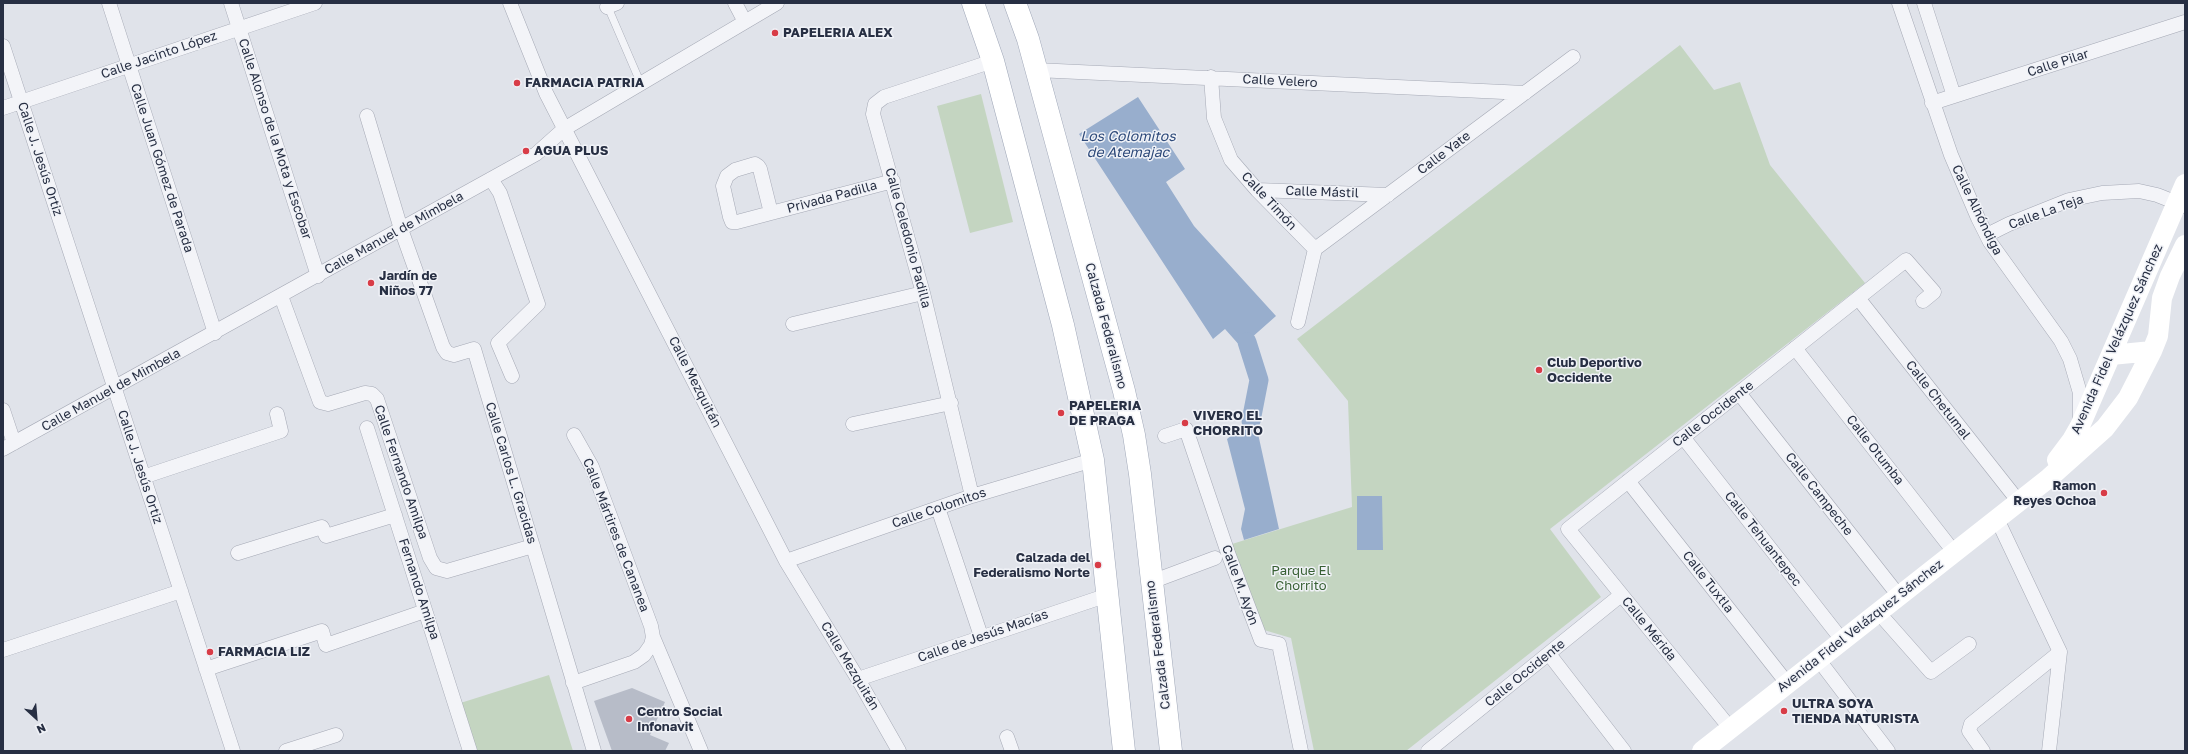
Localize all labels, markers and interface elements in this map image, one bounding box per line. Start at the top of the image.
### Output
place label: PAPELERIA ALEX [783,25,893,41]
street label: Calle Jacinto López [99,28,219,82]
marker: PAPELERIA ALEX [770,28,780,38]
street label: Calle Alonso de la Mota y Escobar [235,37,315,241]
street label: Calle Pilar [2025,46,2091,80]
street label: Calle Velero [1242,71,1318,91]
place label: FARMACIA PATRIA [525,75,644,91]
marker: FARMACIA PATRIA [512,78,522,88]
street label: Calle Juan Gómez de Parada [127,81,197,255]
street label: Calle J. Jesús Ortiz [14,100,66,218]
street label: Calle Yate [1414,128,1474,178]
water label: Los Colomitos de Atemajac [1080,129,1176,162]
place label: AGUA PLUS [534,143,608,159]
marker: AGUA PLUS [521,146,531,156]
street label: Calle Alhóndiga [1948,162,2006,258]
street label: Calle Celedonio Padilla [882,166,934,310]
street label: Calle Timón [1238,169,1300,233]
street label: Privada Padilla [785,177,879,217]
street label: Calle Mástil [1285,183,1359,201]
street label: Calle Manuel de Mimbela [322,188,466,278]
street label: Calle La Teja [2006,191,2086,233]
street label: Avenida Fidel Velázquez Sánchez [2068,241,2166,437]
street label: Calzada Federalismo [1082,261,1130,391]
place label: Jardín de Niños 77 [379,268,437,299]
marker: Jardín de Niños 77 [366,278,376,288]
street label: Calle Mezquitán [665,334,725,430]
street label: Calle Manuel de Mimbela [39,345,183,435]
place label: Club Deportivo Occidente [1547,355,1642,386]
street label: Calle Chetumal [1902,358,1974,442]
marker: Club Deportivo Occidente [1534,365,1544,375]
street label: Calle Occidente [1669,378,1757,450]
place label: PAPELERIA DE PRAGA [1069,398,1141,429]
street label: Calle Carlos L. Gracidas [482,400,540,546]
street label: Calle Fernando Amilpa [371,403,431,541]
street label: Calle J. Jesús Ortiz [114,408,166,526]
marker: PAPELERIA DE PRAGA [1056,408,1066,418]
place label: VIVERO EL CHORRITO [1193,408,1263,439]
street label: Calle Otumba [1843,412,1907,488]
marker: VIVERO EL CHORRITO [1180,418,1190,428]
street label: Calle Campeche [1782,449,1856,539]
street label: Calle Mártires de Cananea [579,456,653,614]
place label: Ramon Reyes Ochoa [2013,478,2096,509]
street label: Calle Colomitos [890,485,988,531]
street label: Calle Tehuantepec [1721,488,1805,590]
marker: Ramon Reyes Ochoa [2099,488,2109,498]
street label: Fernando Amilpa [395,536,443,642]
street label: Calle M. Ayón [1218,543,1262,627]
street label: Calle Tuxtla [1679,548,1737,616]
place label: Calzada del Federalismo Norte [973,550,1090,581]
street label: Avenida Fidel Velázquez Sánchez [1774,556,1946,696]
marker: Calzada del Federalismo Norte [1093,560,1103,570]
park label: Parque El Chorrito [1271,563,1331,594]
street label: Calzada Federalismo [1142,580,1174,710]
street label: Calle Mérida [1618,594,1680,664]
street label: Calle de Jesús Macías [916,606,1050,666]
street label: Calle Mezquitán [817,619,883,713]
street label: Calle Occidente [1482,636,1568,710]
place label: FARMACIA LIZ [218,644,310,660]
marker: FARMACIA LIZ [205,647,215,657]
place label: ULTRA SOYA TIENDA NATURISTA [1792,696,1919,727]
north arrow [16,698,56,738]
place label: Centro Social Infonavit [637,704,722,735]
marker: ULTRA SOYA TIENDA NATURISTA [1779,706,1789,716]
marker: Centro Social Infonavit [624,714,634,724]
text: N [35,722,48,737]

